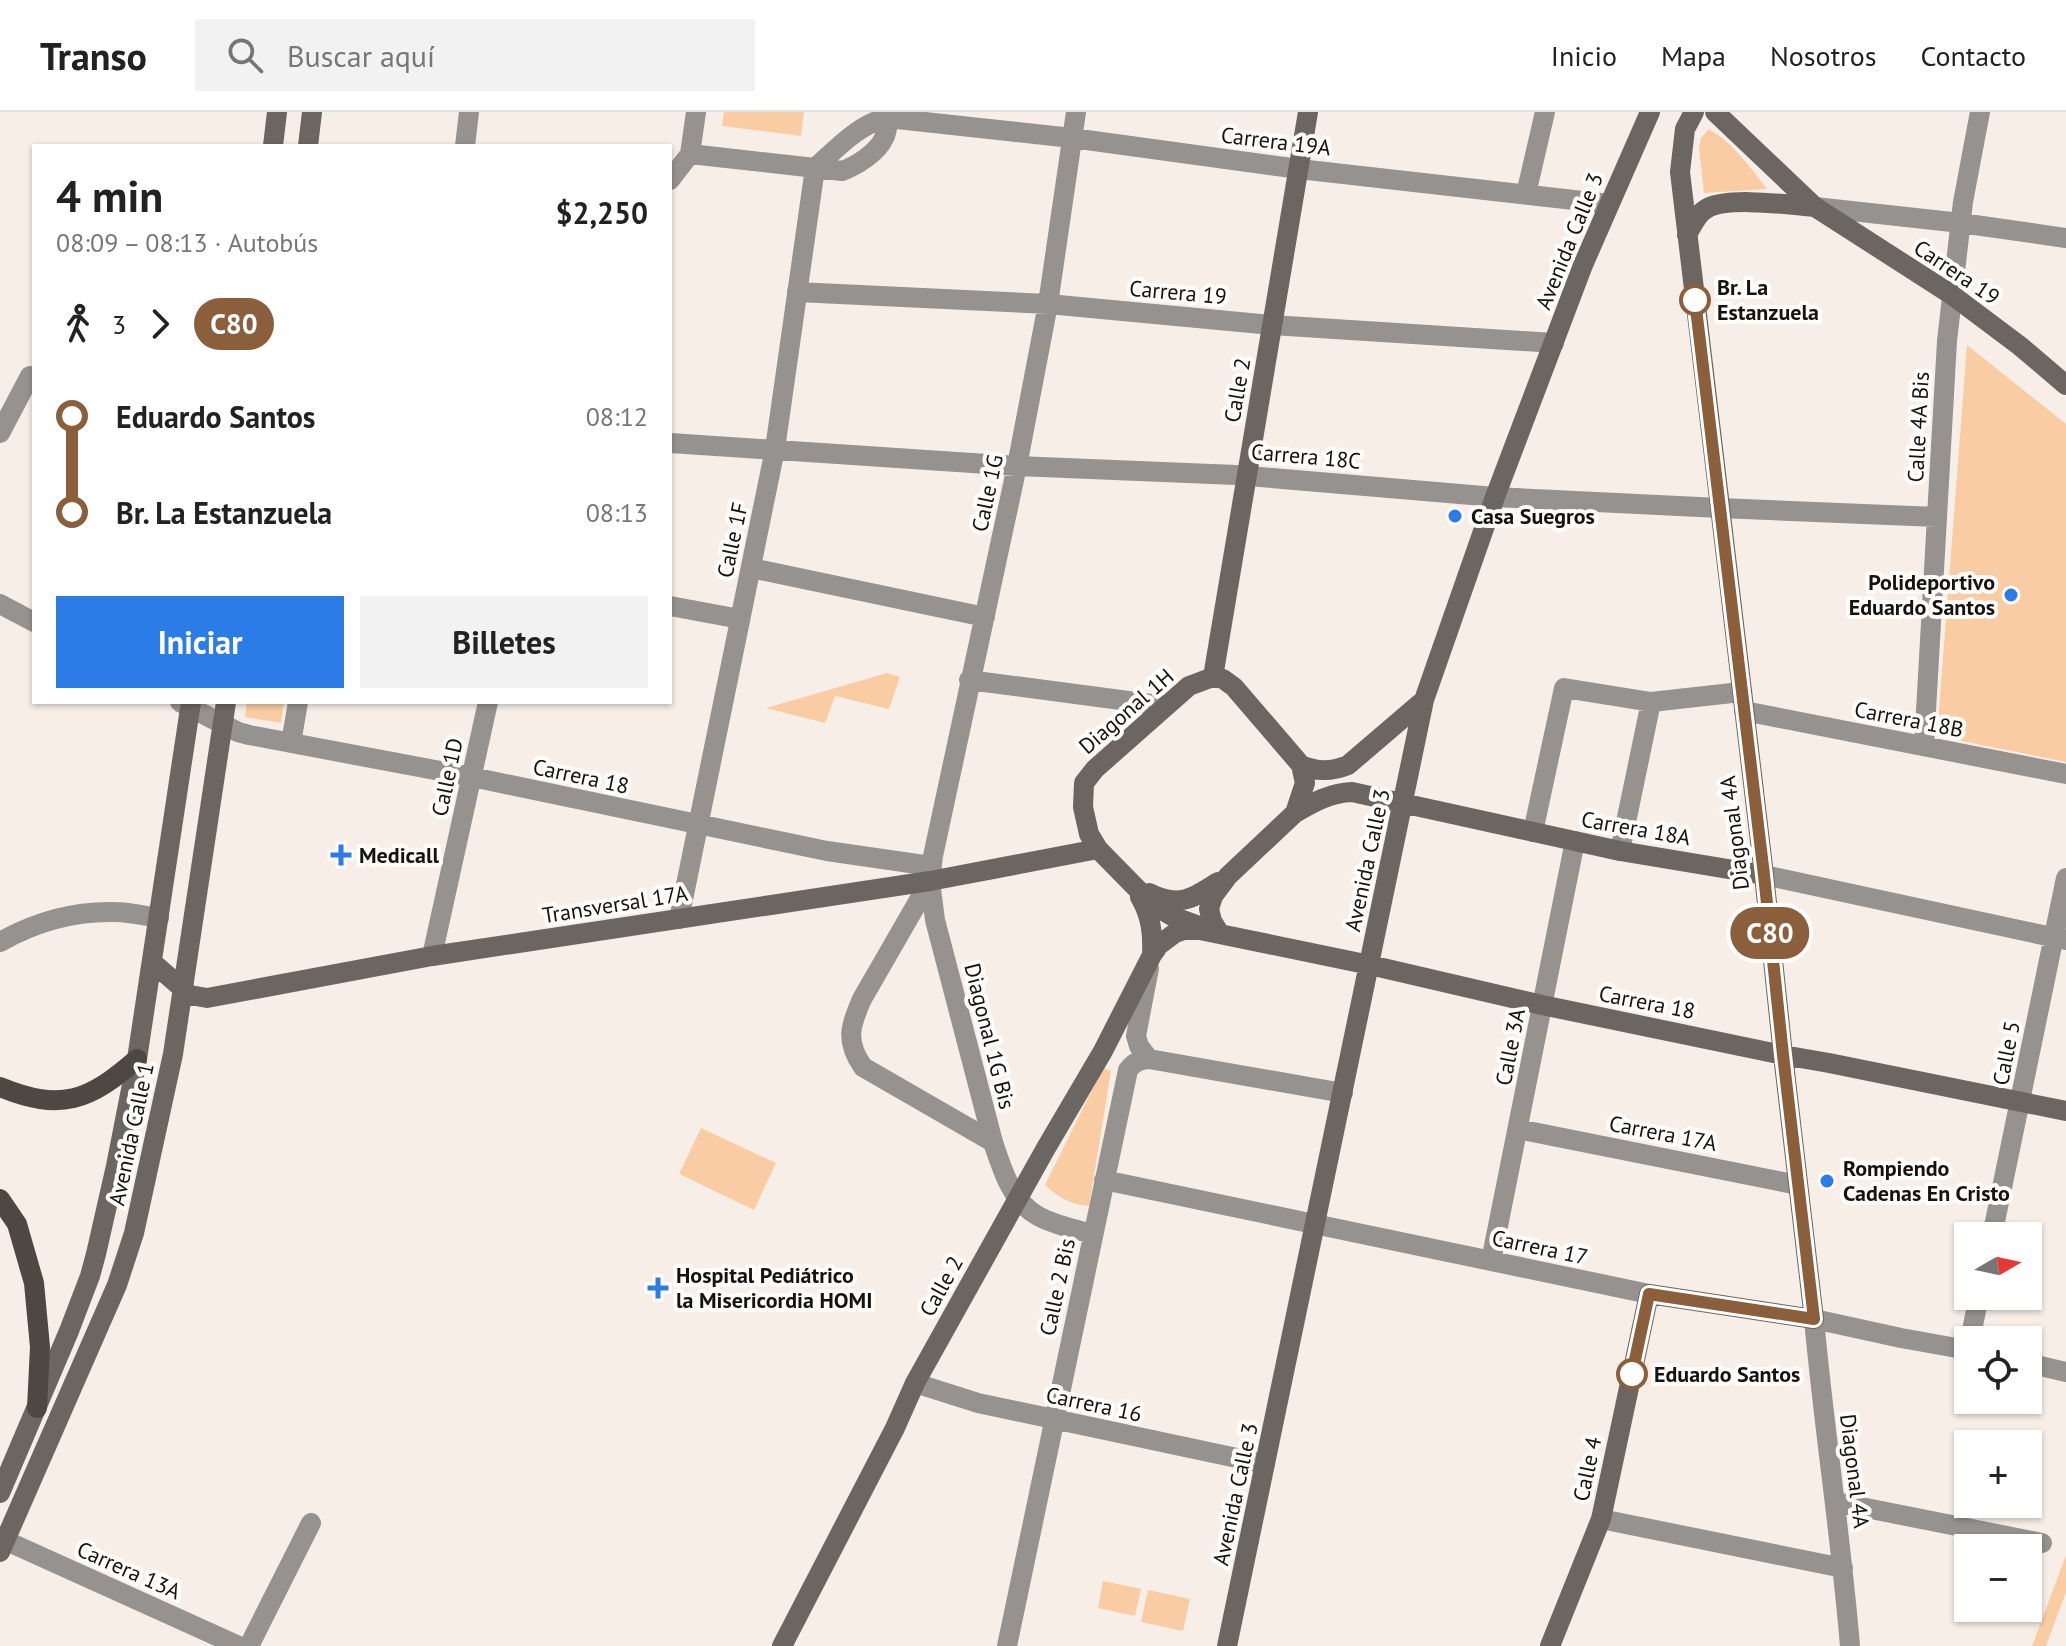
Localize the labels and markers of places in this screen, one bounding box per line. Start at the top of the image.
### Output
place label: Br. La Estanzuela [1717,273,1819,326]
marker: Br. La Estanzuela [1680,285,1710,315]
place label: Casa Suegros [1471,502,1595,530]
marker: Casa Suegros [1446,507,1464,525]
place label: Polideportivo Eduardo Santos [1849,568,1995,621]
marker: Polideportivo Eduardo Santos [2002,586,2020,604]
place label: Medicall [359,841,439,869]
marker: Medicall [330,844,352,866]
place label: Rompiendo Cadenas En Cristo [1843,1154,2010,1207]
marker: Rompiendo Cadenas En Cristo [1818,1172,1836,1190]
place label: Hospital Pediátrico la Misericordia HOMI [676,1261,872,1314]
marker: Hospital Pediátrico la Misericordia HOMI [647,1277,669,1299]
marker: Eduardo Santos [1617,1359,1647,1389]
place label: Eduardo Santos [1654,1360,1800,1388]

